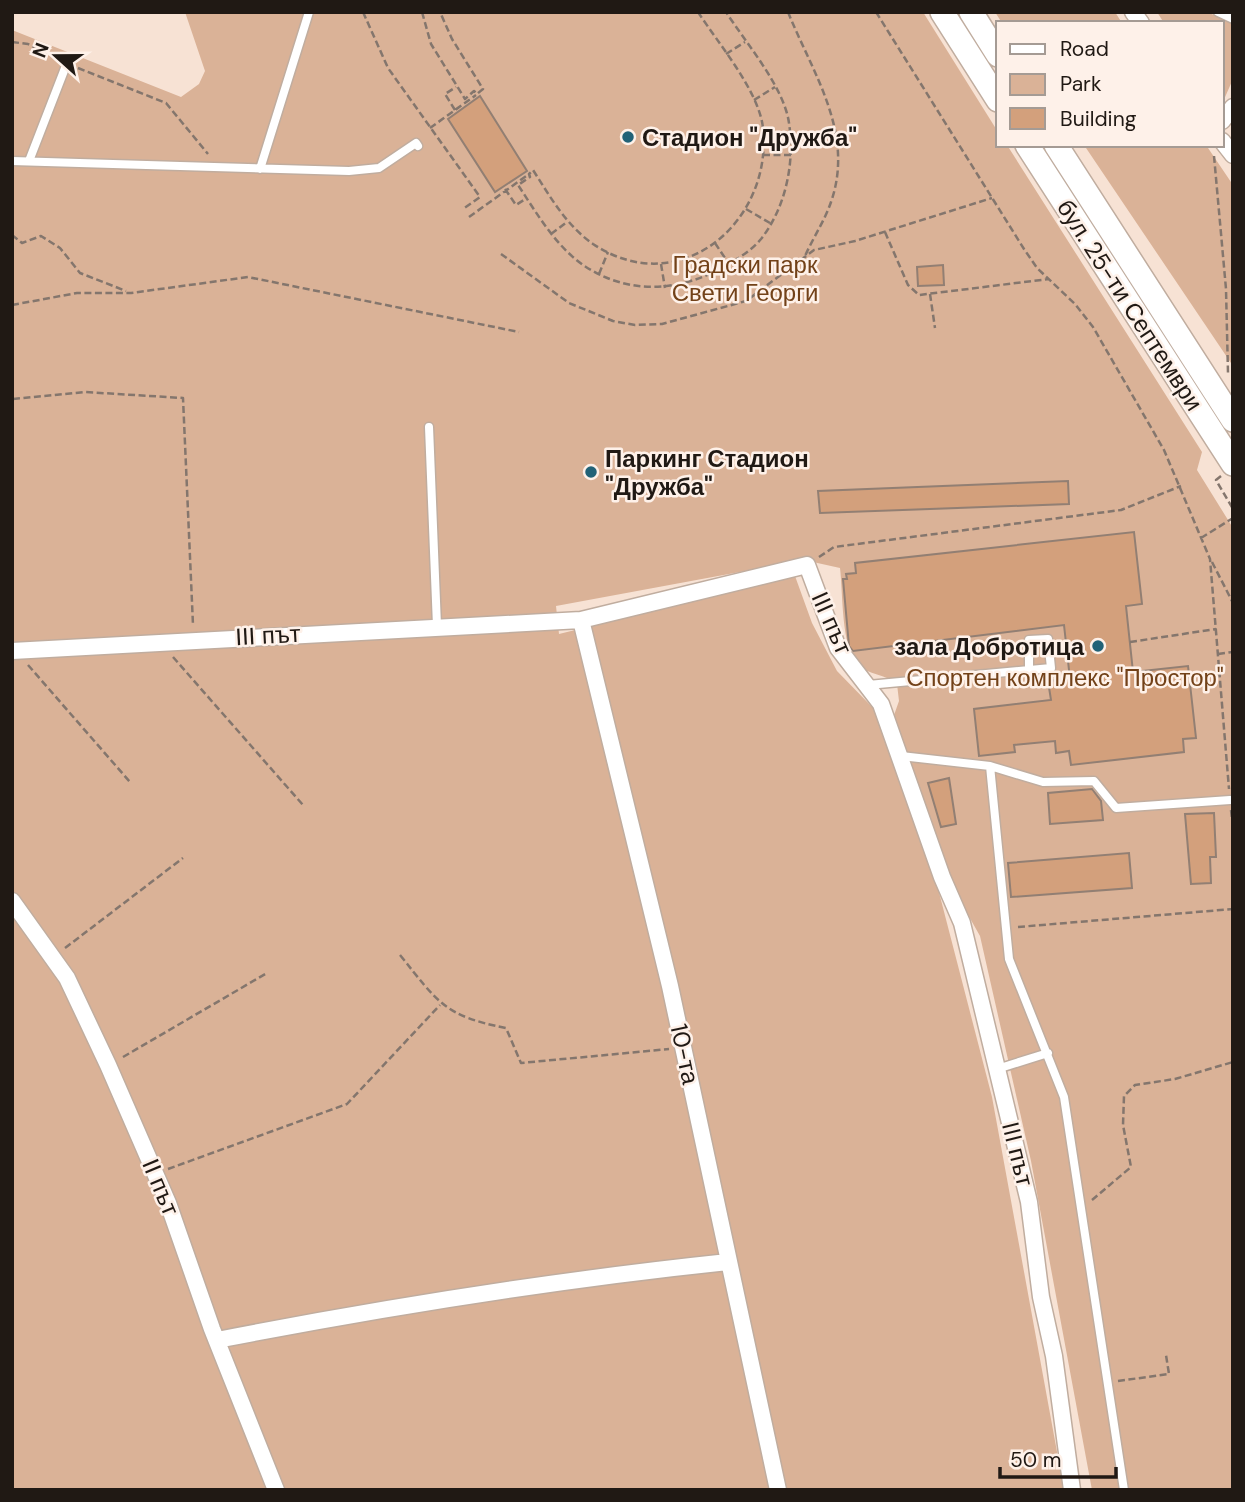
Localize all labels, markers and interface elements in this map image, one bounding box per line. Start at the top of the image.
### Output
north arrow [21,21,91,91]
legend [996,21,1224,147]
text: Road [1060,35,1109,63]
text: N [26,39,55,61]
text: Park [1060,70,1102,98]
text: Building [1060,105,1137,133]
place label: Стадион "Дружба" [642,122,857,153]
marker: Стадион "Дружба" [620,129,636,145]
street label: бул. 25-ти Септември [1050,193,1210,417]
park label: Градски парк Свети Георги [672,249,818,308]
place label: Паркинг Стадион "Дружба" [605,443,809,502]
marker: Паркинг Стадион "Дружба" [583,464,599,480]
street label: ІІІ път [805,587,859,659]
street label: ІІІ път [235,618,301,652]
place label: зала Добротица [894,631,1085,662]
marker: зала Добротица [1090,638,1106,654]
park label: Спортен комплекс "Простор" [906,662,1224,693]
street label: 10-та [664,1021,707,1088]
street label: ІІІ път [995,1119,1041,1189]
street label: ІІ път [135,1154,187,1220]
scale bar [1000,1436,1116,1480]
text: 50 m [1010,1446,1061,1474]

